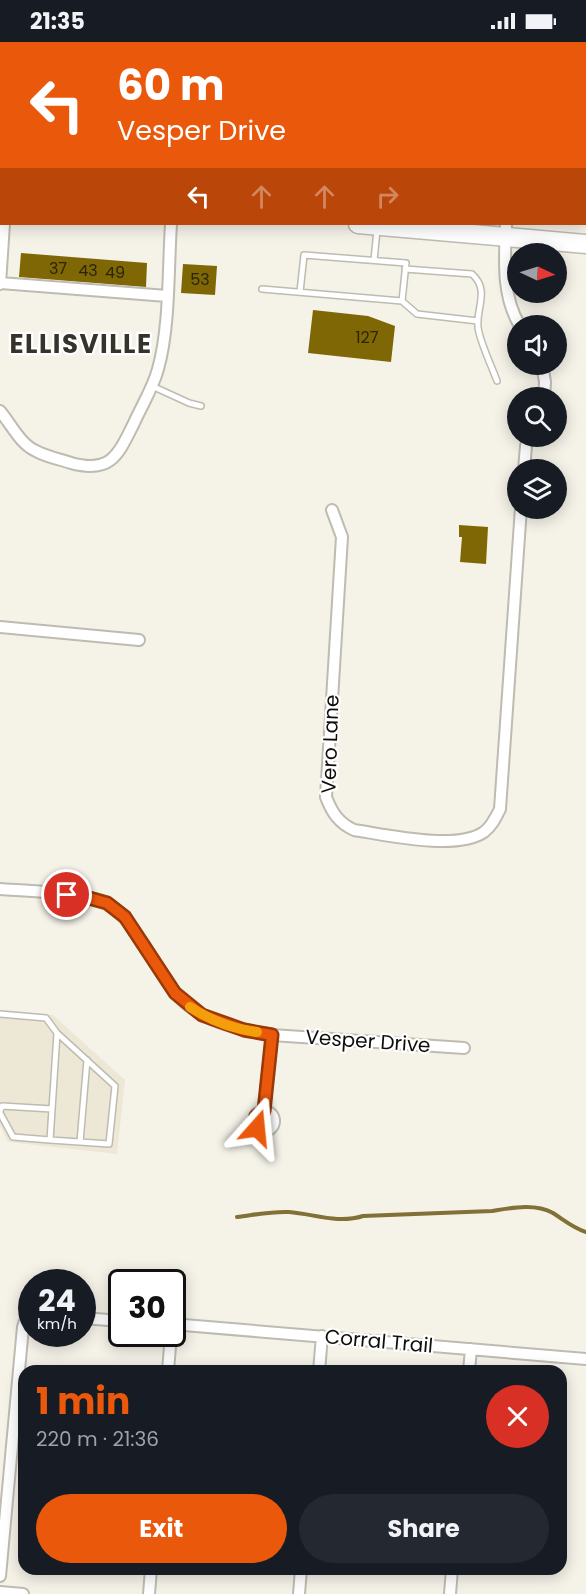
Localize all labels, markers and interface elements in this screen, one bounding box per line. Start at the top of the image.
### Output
text: 21:35 [30,6,85,37]
text: 60 m [117,56,225,115]
icon: left [18,66,96,144]
text: Vesper Drive [117,112,286,149]
icon: left [182,180,215,213]
icon: ahead [245,180,278,213]
icon: ahead [308,180,341,213]
icon: right [371,180,404,213]
north arrow [507,243,567,303]
map controls [507,243,567,519]
house number: 37 [49,257,67,280]
house number: 43 [78,259,98,282]
house number: 49 [105,261,125,284]
house number: 53 [190,268,210,291]
button: sound [507,315,567,375]
district label: ELLISVILLE [9,326,153,362]
house number: 127 [355,326,379,349]
button: search [507,387,567,447]
button: layers [507,459,567,519]
street label: Vero Lane [314,694,346,794]
pin [41,869,92,920]
icon: arrive [50,878,83,911]
street label: Vesper Drive [305,1023,431,1059]
position arrow [225,1096,289,1160]
speed limit sign: 30 [108,1269,186,1347]
text: 24 [38,1279,76,1322]
text: km/h [37,1313,77,1334]
street label: Corral Trail [324,1322,434,1360]
text: 1 min [36,1376,130,1427]
button: close [486,1385,549,1448]
text: 220 m · 21:36 [36,1425,159,1453]
button: Exit [36,1494,287,1563]
button: Share [299,1494,549,1563]

